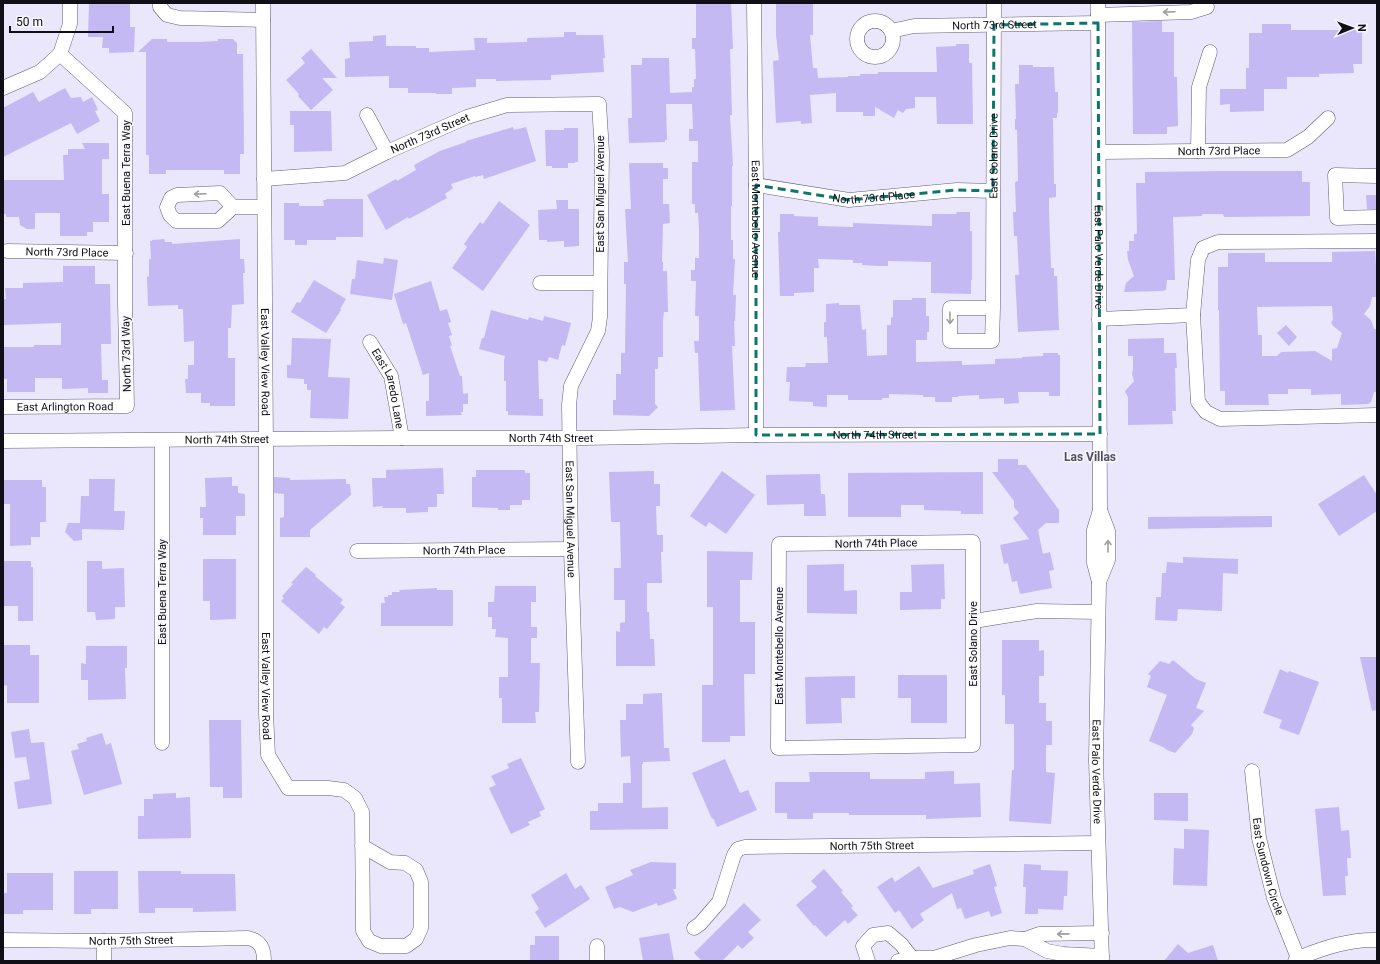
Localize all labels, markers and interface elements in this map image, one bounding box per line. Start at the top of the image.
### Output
scale bar [10,8,113,34]
one-way arrow [1163,8,1176,16]
north arrow [1332,8,1372,48]
text: 50 m [16,15,43,29]
street label: North 73rd Street [952,18,1037,32]
text: N [1355,24,1368,32]
street label: North 73rd Street [389,111,472,157]
street label: East Solano Drive [987,113,1001,199]
street label: East Buena Terra Way [120,119,133,226]
street label: East San Miguel Avenue [594,135,607,253]
street label: North 73rd Place [1178,144,1261,158]
street label: East Montebello Avenue [749,160,762,278]
street label: North 73rd Place [832,188,916,207]
one-way arrow [194,190,207,198]
street label: East Palo Verde Drive [1092,205,1105,310]
street label: North 73rd Place [26,245,109,260]
street label: East Valley View Road [258,308,272,416]
one-way arrow [946,311,954,324]
street label: North 73rd Way [119,315,134,392]
street label: East Laredo Lane [369,346,406,430]
street label: East Arlington Road [17,400,113,414]
street label: North 74th Street [833,429,918,442]
street label: North 74th Street [509,432,594,445]
street label: North 74th Street [185,433,270,447]
district label: Las Villas [1064,450,1116,464]
street label: East San Miguel Avenue [563,460,578,578]
street label: North 74th Place [835,536,917,551]
street label: East Buena Terra Way [156,538,169,645]
one-way arrow [1104,540,1112,553]
street label: North 74th Place [423,544,505,557]
street label: East Montebello Avenue [773,587,786,705]
street label: East Solano Drive [967,601,980,687]
street label: East Valley View Road [259,632,273,740]
street label: East Palo Verde Drive [1089,719,1104,824]
street label: East Sundown Circle [1250,817,1286,917]
street label: North 75th Street [830,839,915,853]
one-way arrow [1057,930,1070,938]
street label: North 75th Street [89,934,174,948]

